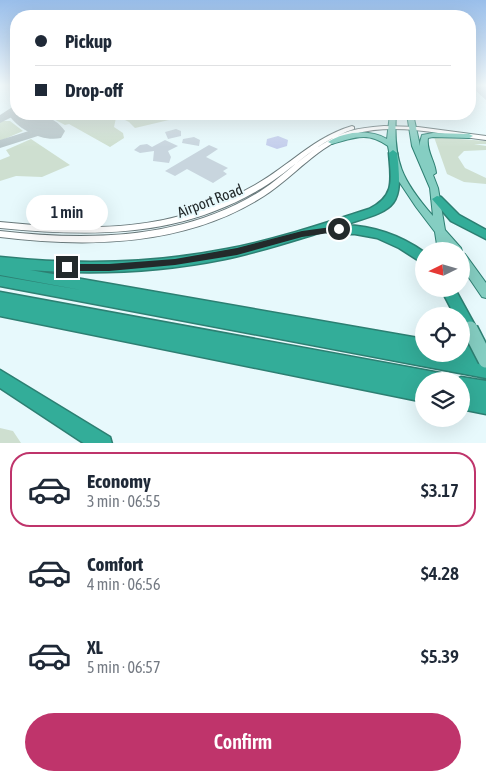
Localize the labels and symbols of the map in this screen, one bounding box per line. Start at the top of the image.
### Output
street label: Airport Road [175,180,245,221]
callout: 1 min [26,194,108,230]
route start [328,218,350,240]
north arrow [415,242,470,298]
route end [56,256,78,278]

